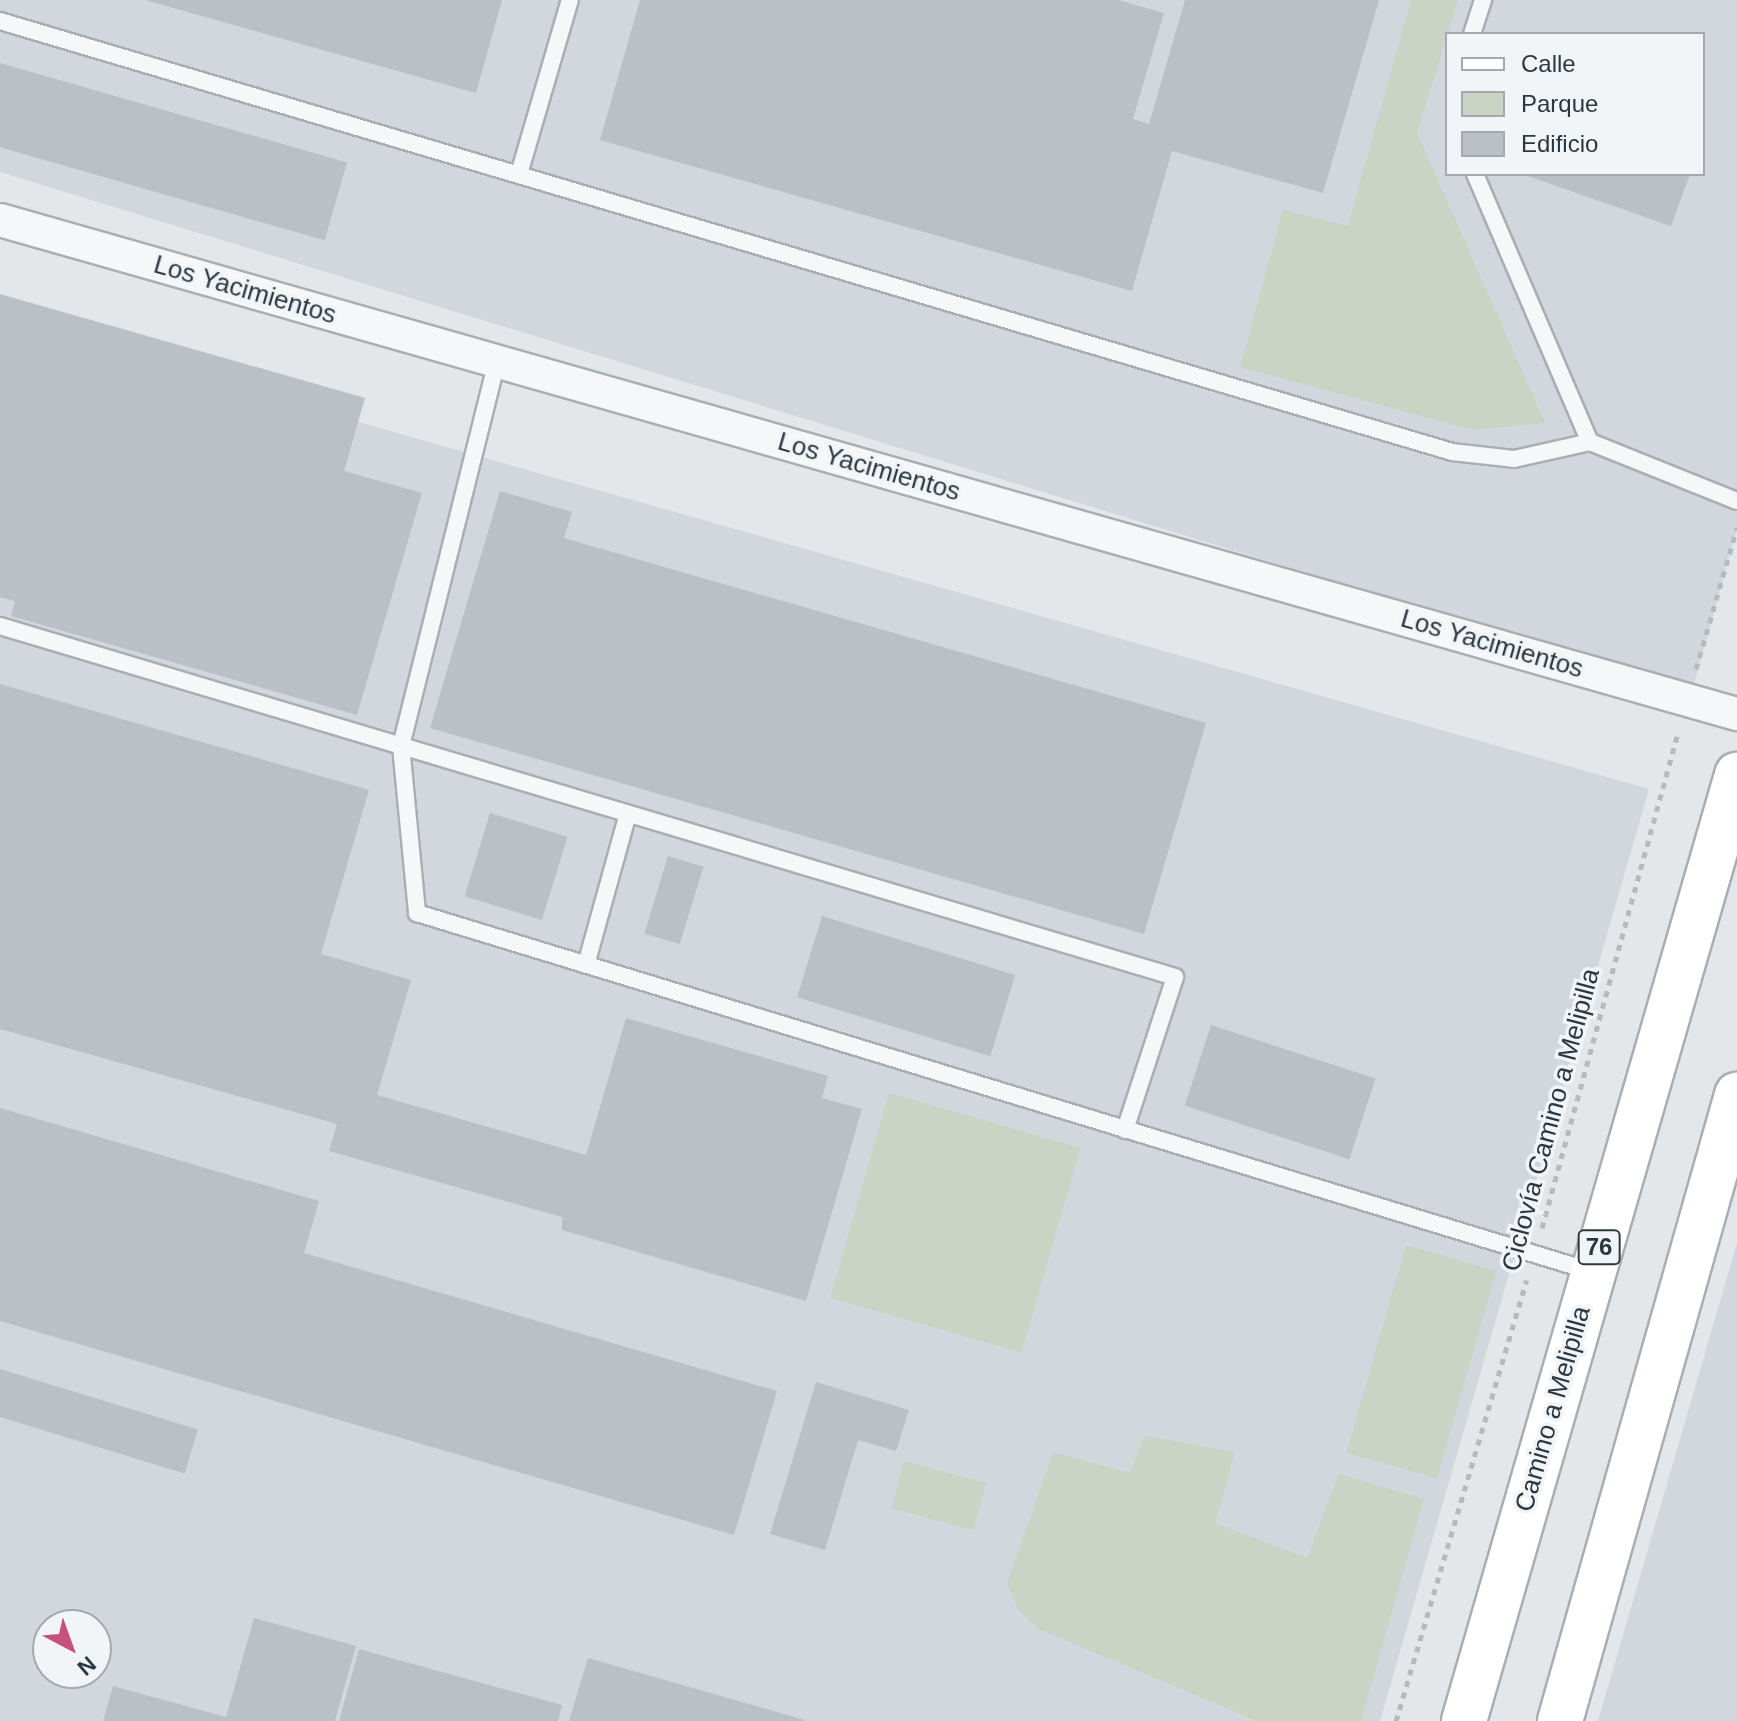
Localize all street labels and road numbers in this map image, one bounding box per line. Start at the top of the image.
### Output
street label: Los Yacimientos [150,249,340,331]
street label: Los Yacimientos [774,426,964,508]
street label: Los Yacimientos [1397,603,1587,685]
street label: Ciclovía Camino a Melipilla [1496,965,1606,1275]
road number: 76 [1577,1227,1621,1267]
street label: Camino a Melipilla [1509,1303,1597,1515]

